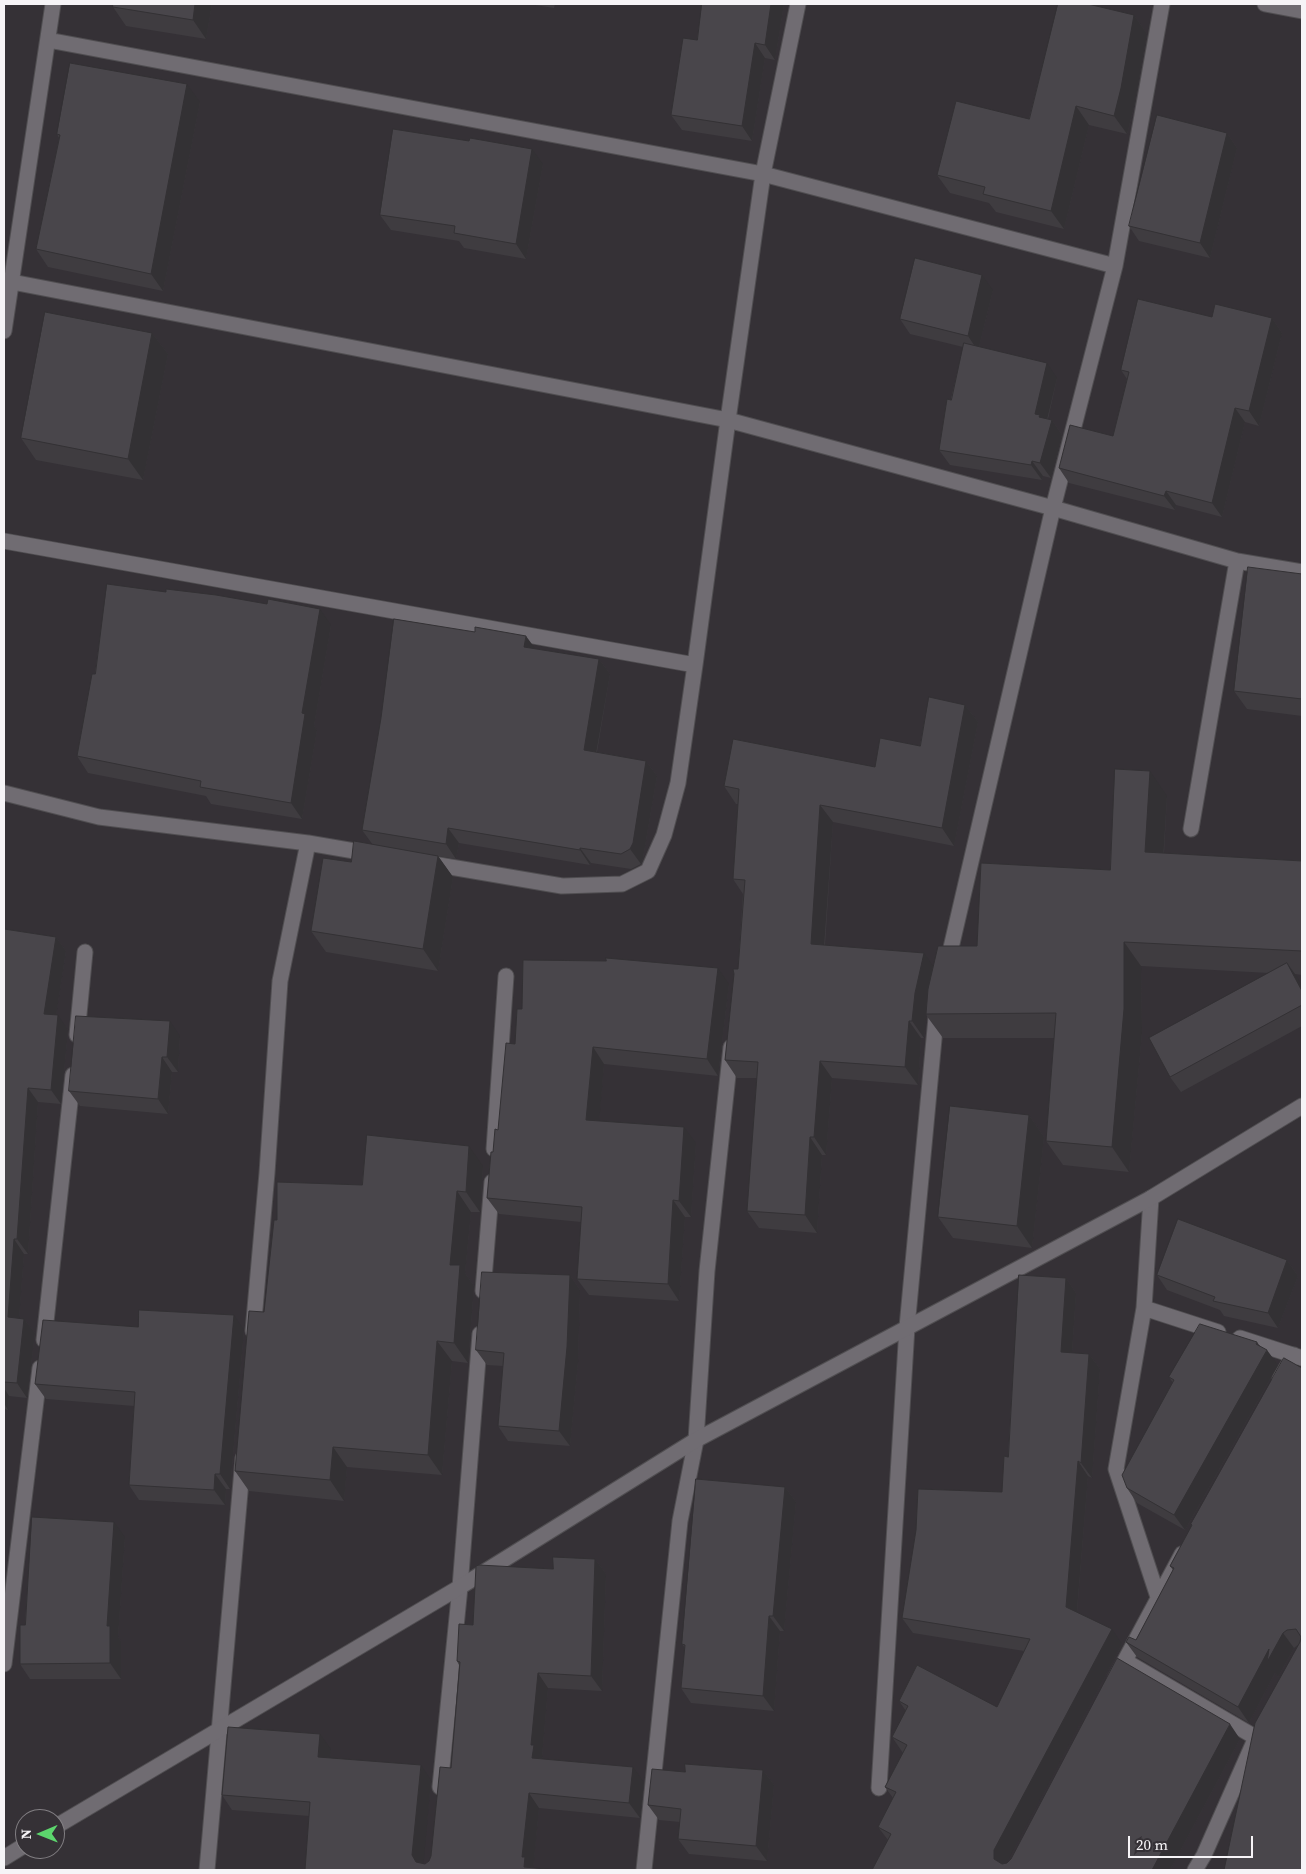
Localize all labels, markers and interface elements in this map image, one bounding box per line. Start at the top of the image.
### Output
north arrow [15,1809,65,1859]
scale bar [1131,1826,1256,1858]
text: N [16,1829,36,1840]
text: 20 m [1136,1834,1168,1855]

